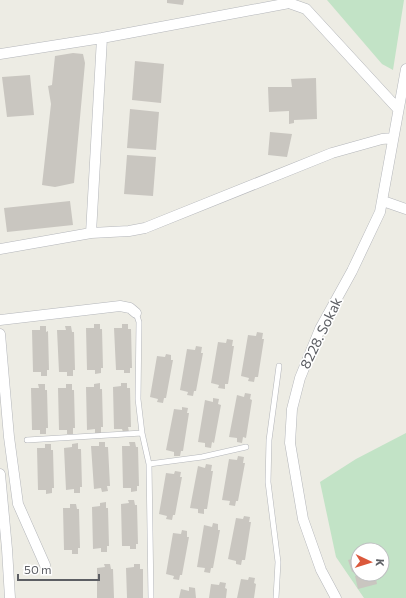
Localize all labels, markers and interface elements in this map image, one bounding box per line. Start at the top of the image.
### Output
street label: 8228. Sokak [296,294,345,371]
north arrow [350,542,390,582]
scale bar [18,556,99,582]
text: K [374,558,387,567]
text: 50 m [24,562,52,576]

